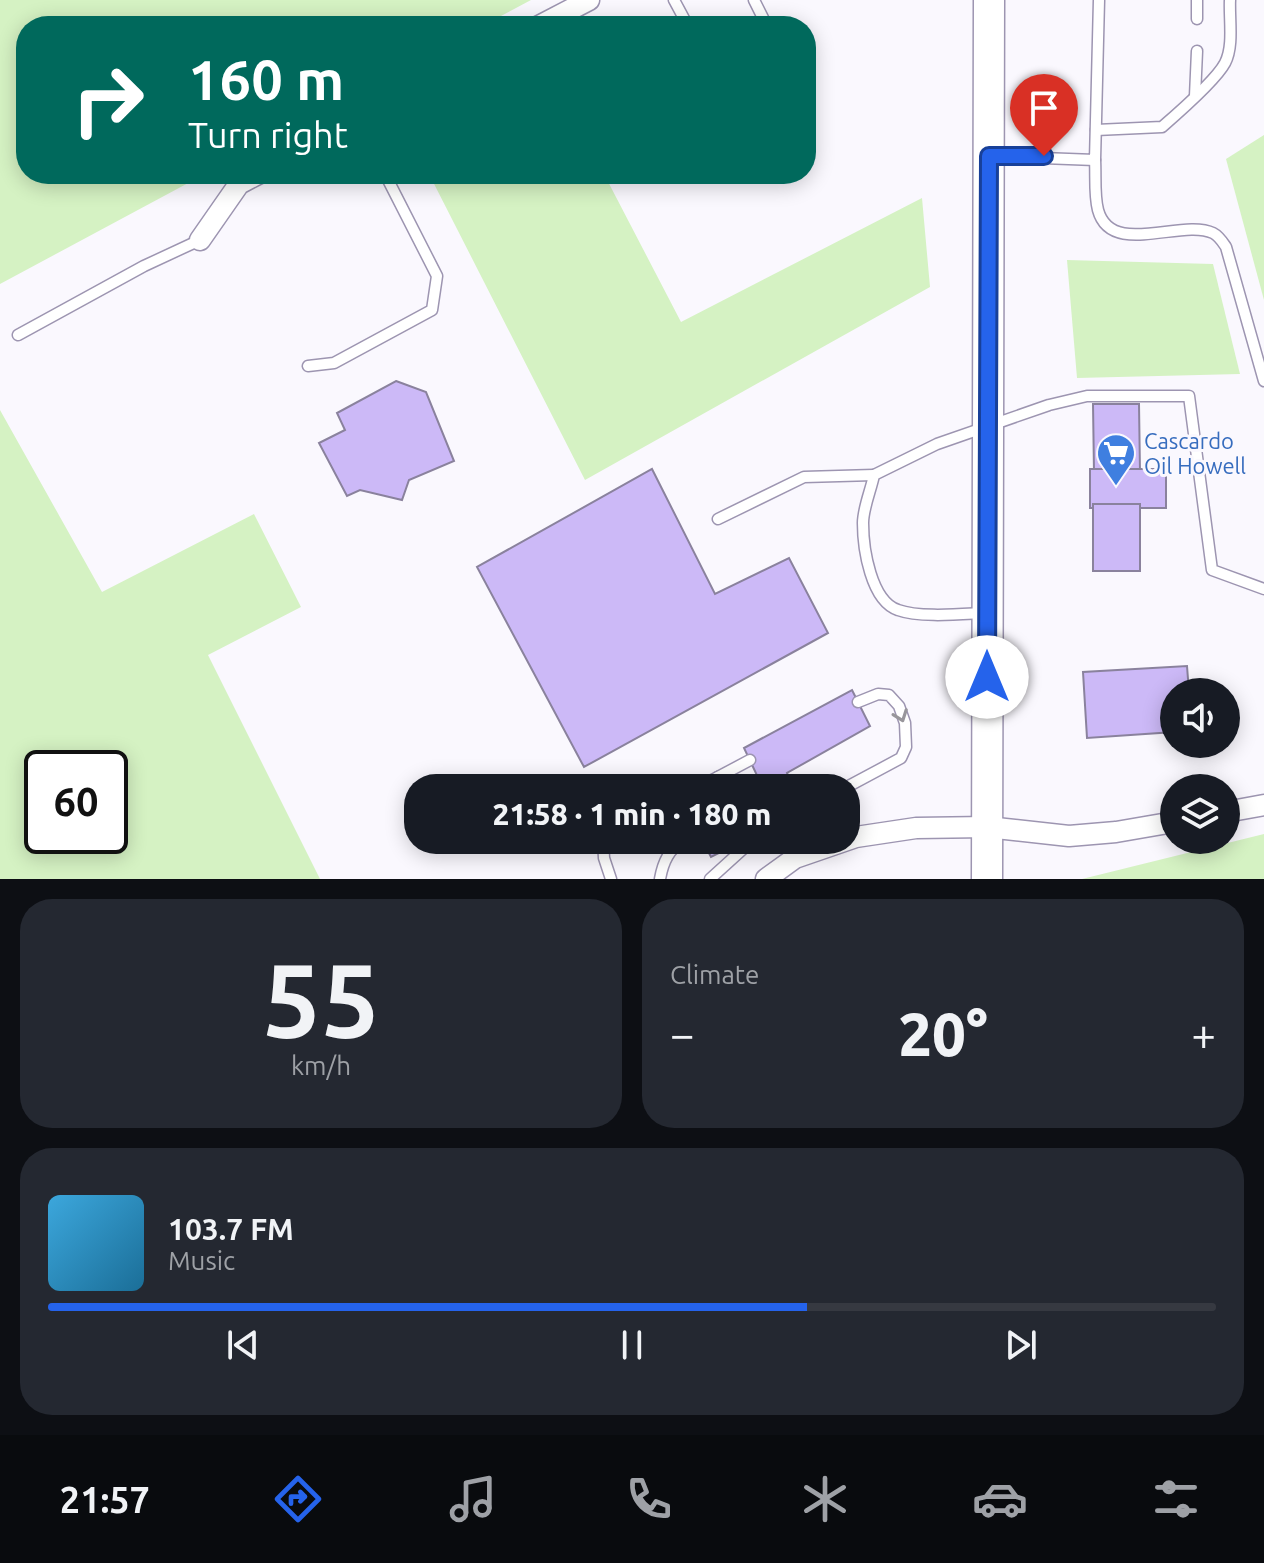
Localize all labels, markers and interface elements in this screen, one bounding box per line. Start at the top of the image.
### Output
icon: right [56,48,160,152]
text: 160 m [188,48,344,111]
pin [1010,74,1078,156]
icon: arrive [1022,86,1066,130]
text: Turn right [188,114,348,155]
place label: Cascardo Oil Howell [1144,428,1246,478]
supermarket icon: Cascardo Oil Howell [1095,432,1137,487]
position arrow [945,635,1029,719]
map controls [1160,678,1240,854]
button: sound [1160,678,1240,758]
one-way arrow [891,708,908,722]
speed limit sign: 60 [24,750,128,854]
button: layers [1160,774,1240,854]
text: 21:58 · 1 min · 180 m [493,797,771,831]
text: 55 [262,940,380,1057]
text: Climate [670,960,759,989]
text: 20° [898,1000,988,1067]
text: − [670,1009,695,1058]
text: + [1191,1009,1216,1058]
text: km/h [291,1051,351,1080]
text: 103.7 FM [168,1212,294,1246]
text: Music [168,1246,235,1275]
icon: previous [221,1323,265,1367]
icon: pause [610,1323,654,1367]
icon: next [999,1323,1043,1367]
icon: directions [270,1471,326,1527]
icon: music [445,1471,501,1527]
icon: phone [621,1471,677,1527]
icon: climate [797,1471,853,1527]
icon: car [972,1471,1028,1527]
icon: filters [1148,1471,1204,1527]
text: 21:57 [60,1479,150,1520]

